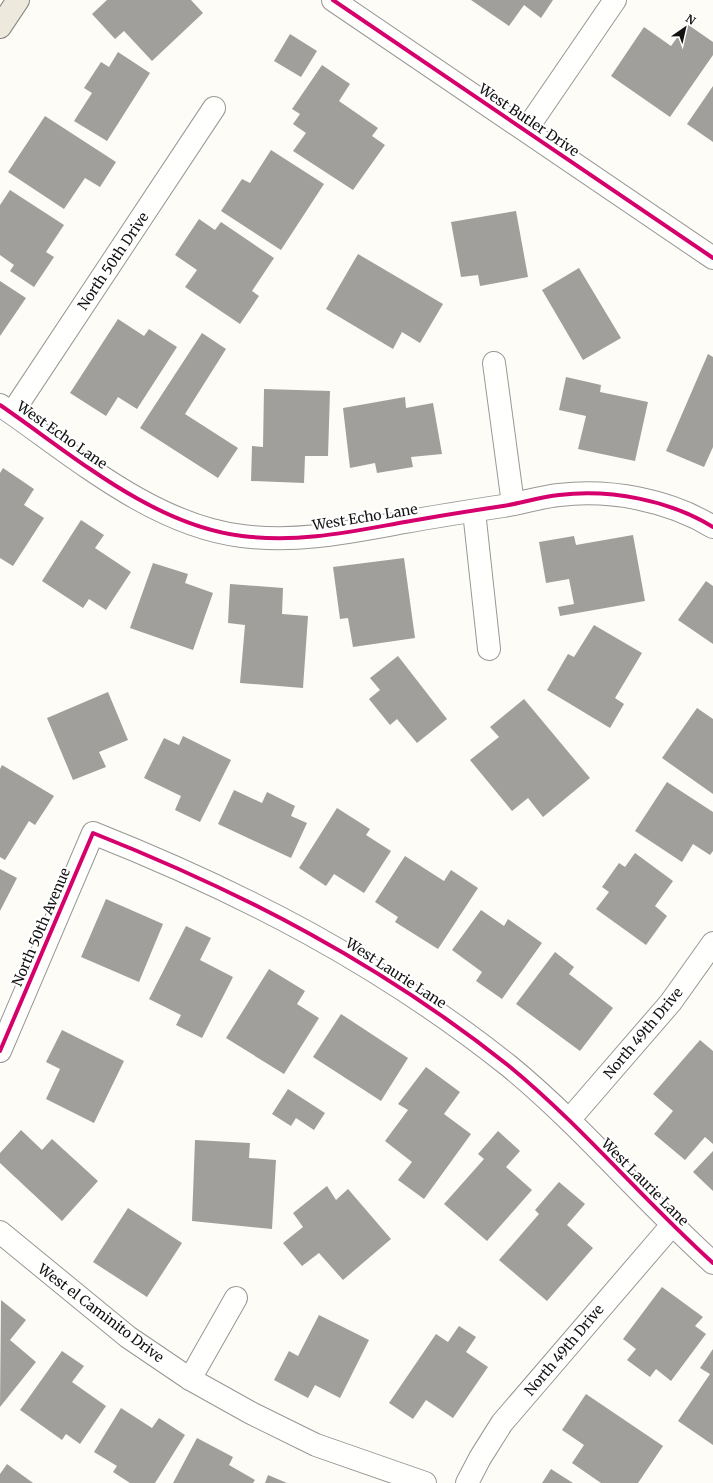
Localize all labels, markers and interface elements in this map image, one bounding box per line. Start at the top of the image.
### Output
north arrow [665,8,705,48]
text: N [683,11,698,28]
street label: West Butler Drive [474,79,583,160]
street label: North 50th Drive [74,209,152,313]
street label: West Echo Lane [13,397,111,473]
street label: West Echo Lane [310,500,419,534]
street label: North 50th Avenue [8,865,74,989]
street label: West Laurie Lane [342,933,450,1012]
street label: North 49th Drive [600,984,686,1082]
street label: West Laurie Lane [597,1134,692,1229]
street label: West el Caminito Drive [34,1259,168,1366]
street label: North 49th Drive [521,1301,607,1399]

